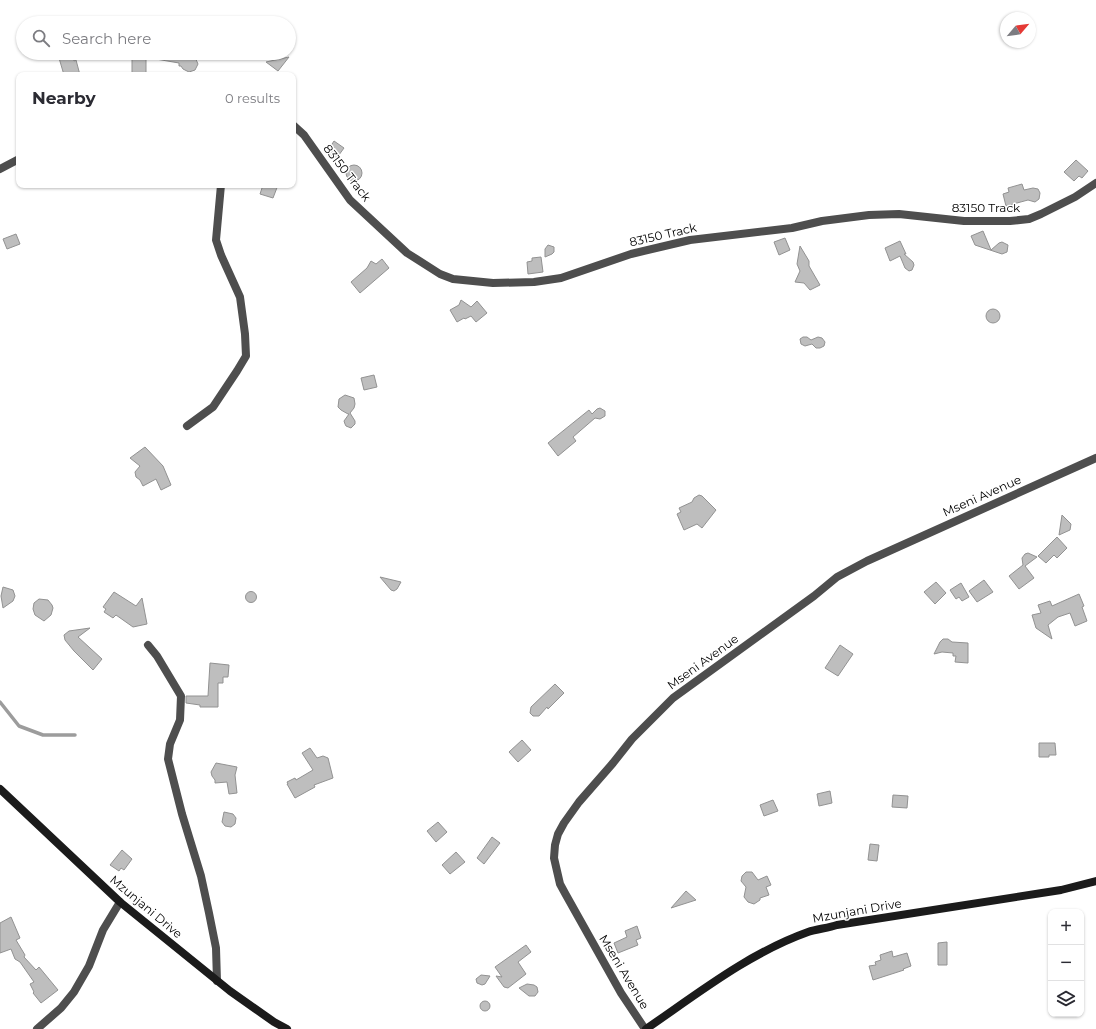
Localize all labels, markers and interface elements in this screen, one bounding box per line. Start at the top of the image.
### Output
north arrow [1000,12,1036,48]
search box [16,16,296,60]
icon: search [30,27,52,49]
text: Search here [62,29,151,48]
text: Nearby [32,88,96,108]
text: 0 results [225,90,280,106]
street label: 83150 Track [320,141,375,205]
street label: 83150 Track [952,200,1021,215]
street label: 83150 Track [628,219,699,250]
street label: Mseni Avenue [940,472,1023,520]
street label: Mseni Avenue [664,631,741,692]
street label: Mzunjani Drive [107,872,186,941]
street label: Mzunjani Drive [811,895,903,926]
map controls [1048,909,1084,1017]
button: + [1048,909,1084,945]
street label: Mseni Avenue [596,932,653,1012]
button: − [1048,945,1084,981]
button: layers [1048,981,1084,1017]

